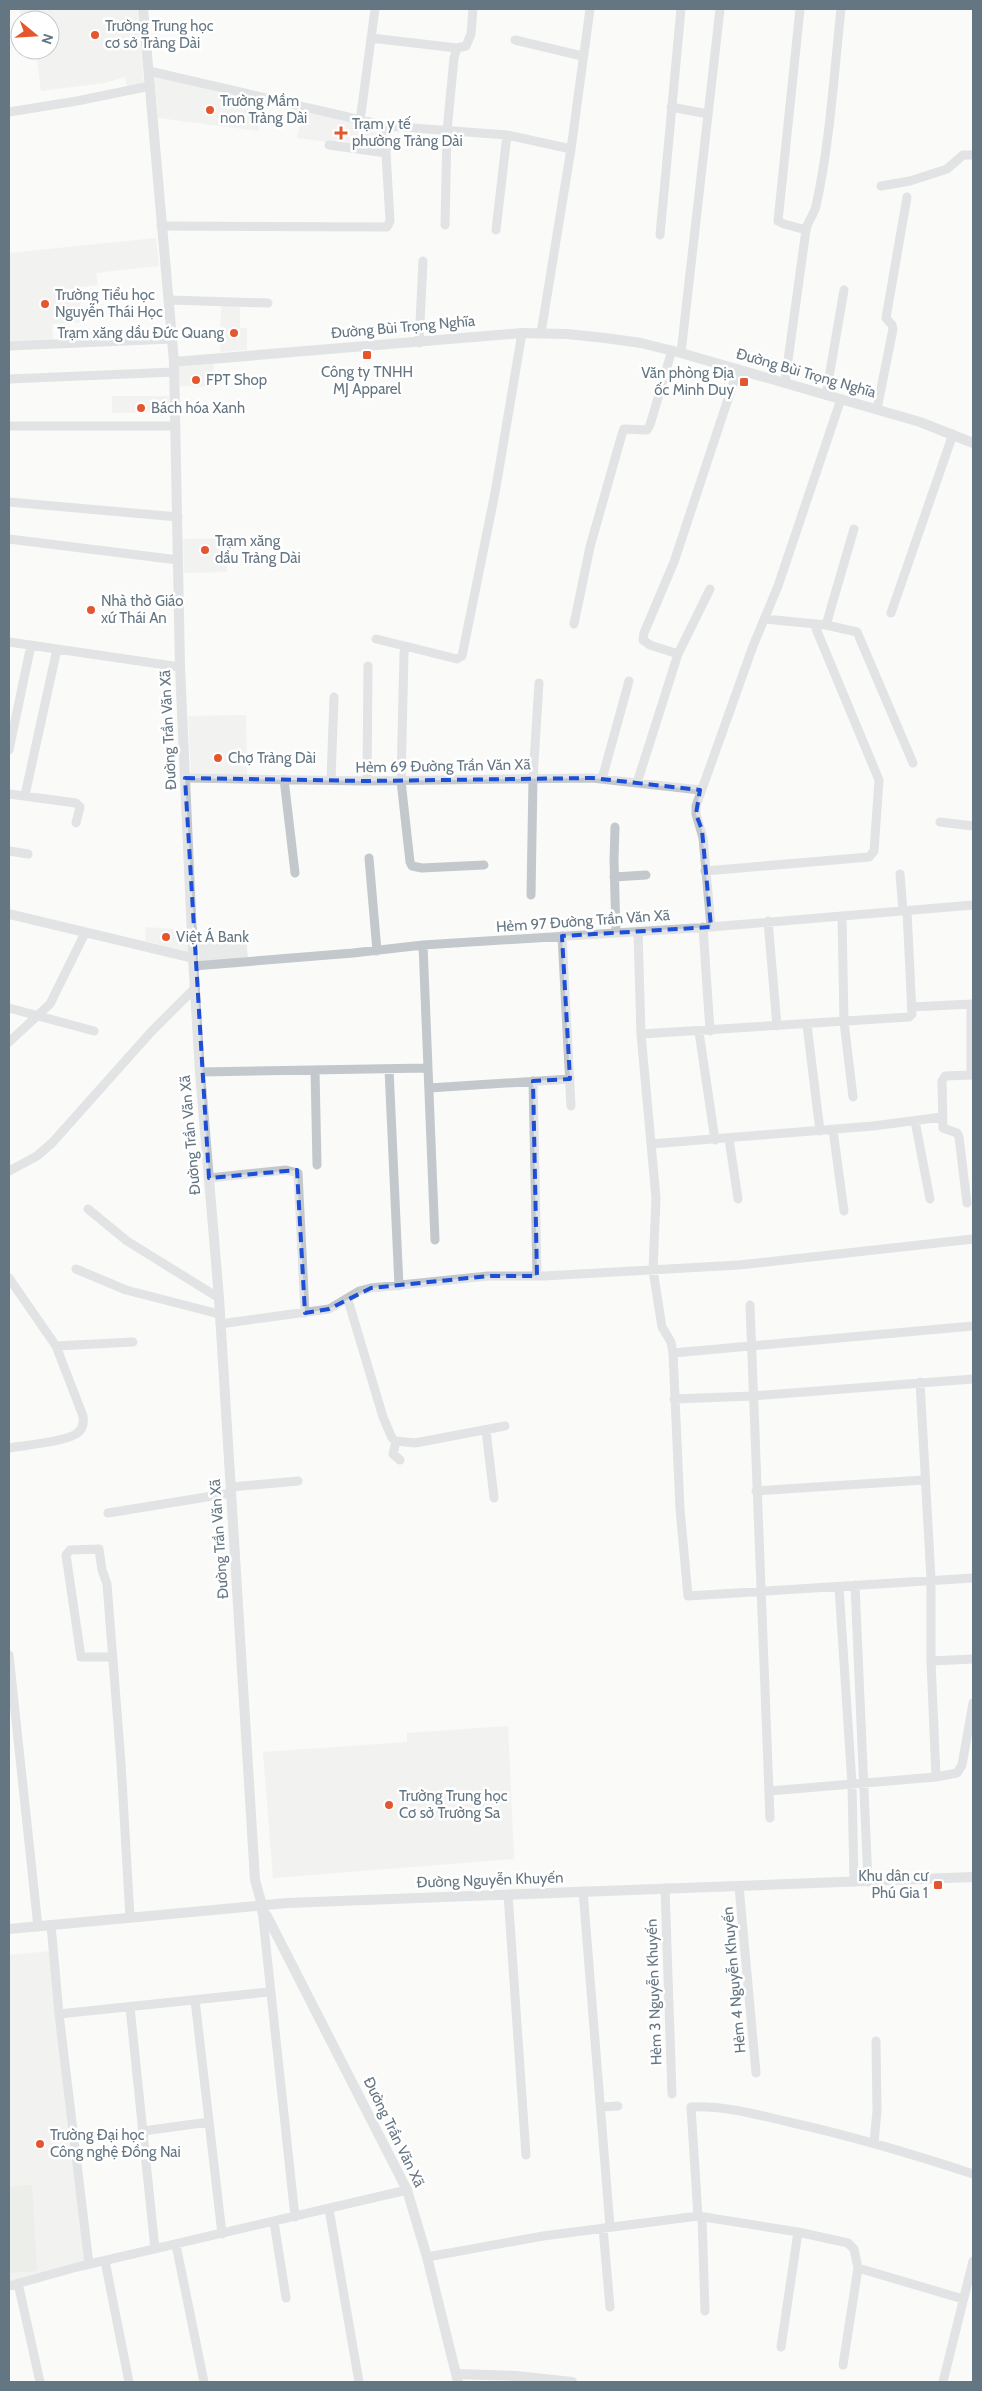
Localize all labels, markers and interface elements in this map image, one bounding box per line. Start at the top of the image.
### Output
north arrow [10,10,60,60]
place label: Trường Trung học cơ sở Trảng Dài [105,17,214,52]
marker: Trường Trung học cơ sở Trảng Dài [89,29,101,41]
text: N [37,32,57,47]
place label: Trường Mầm non Trảng Dài [220,92,307,127]
marker: Trường Mầm non Trảng Dài [204,104,216,116]
place label: Trạm y tế phường Trảng Dài [352,115,463,150]
marker: Trạm y tế phường Trảng Dài [334,126,348,140]
place label: Trường Tiểu học Nguyễn Thái Học [55,286,163,321]
marker: Trường Tiểu học Nguyễn Thái Học [39,298,51,310]
street label: Đường Bùi Trọng Nghĩa [330,312,477,342]
place label: Trạm xăng dầu Đức Quang [57,324,225,342]
marker: Trạm xăng dầu Đức Quang [228,327,240,339]
street label: Đường Bùi Trọng Nghĩa [734,344,879,402]
marker: Công ty TNHH MJ Apparel [361,349,373,361]
place label: Công ty TNHH MJ Apparel [321,363,413,398]
place label: Văn phòng Địa ốc Minh Duy [641,364,735,399]
place label: FPT Shop [206,371,267,389]
marker: FPT Shop [190,374,202,386]
marker: Văn phòng Địa ốc Minh Duy [738,376,750,388]
place label: Bách hóa Xanh [151,399,245,417]
marker: Bách hóa Xanh [135,402,147,414]
place label: Trạm xăng dầu Trảng Dài [215,532,301,567]
marker: Trạm xăng dầu Trảng Dài [199,544,211,556]
place label: Nhà thờ Giáo xứ Thái An [101,592,184,627]
marker: Nhà thờ Giáo xứ Thái An [85,604,97,616]
street label: Đường Trần Văn Xã [156,669,180,790]
place label: Chợ Trảng Dài [228,749,316,767]
marker: Chợ Trảng Dài [212,752,224,764]
street label: Hẻm 69 Đường Trần Văn Xã [355,755,532,777]
street label: Hẻm 97 Đường Trần Văn Xã [495,906,671,936]
place label: Việt Á Bank [176,927,249,946]
marker: Việt Á Bank [160,931,172,943]
street label: Đường Trần Văn Xã [176,1074,204,1196]
street label: Đường Trần Văn Xã [206,1478,232,1600]
place label: Trường Trung học Cơ sở Trường Sa [399,1787,508,1822]
marker: Trường Trung học Cơ sở Trường Sa [383,1799,395,1811]
place label: Khu dân cư Phú Gia 1 [858,1867,929,1902]
street label: Đường Nguyễn Khuyến [416,1868,564,1892]
marker: Khu dân cư Phú Gia 1 [932,1879,944,1891]
street label: Hẻm 4 Nguyễn Khuyến [719,1906,749,2054]
street label: Hẻm 3 Nguyễn Khuyến [642,1918,666,2066]
street label: Đường Trần Văn Xã [360,2074,429,2191]
place label: Trường Đại học Công nghệ Đồng Nai [50,2126,181,2161]
marker: Trường Đại học Công nghệ Đồng Nai [34,2138,46,2150]

